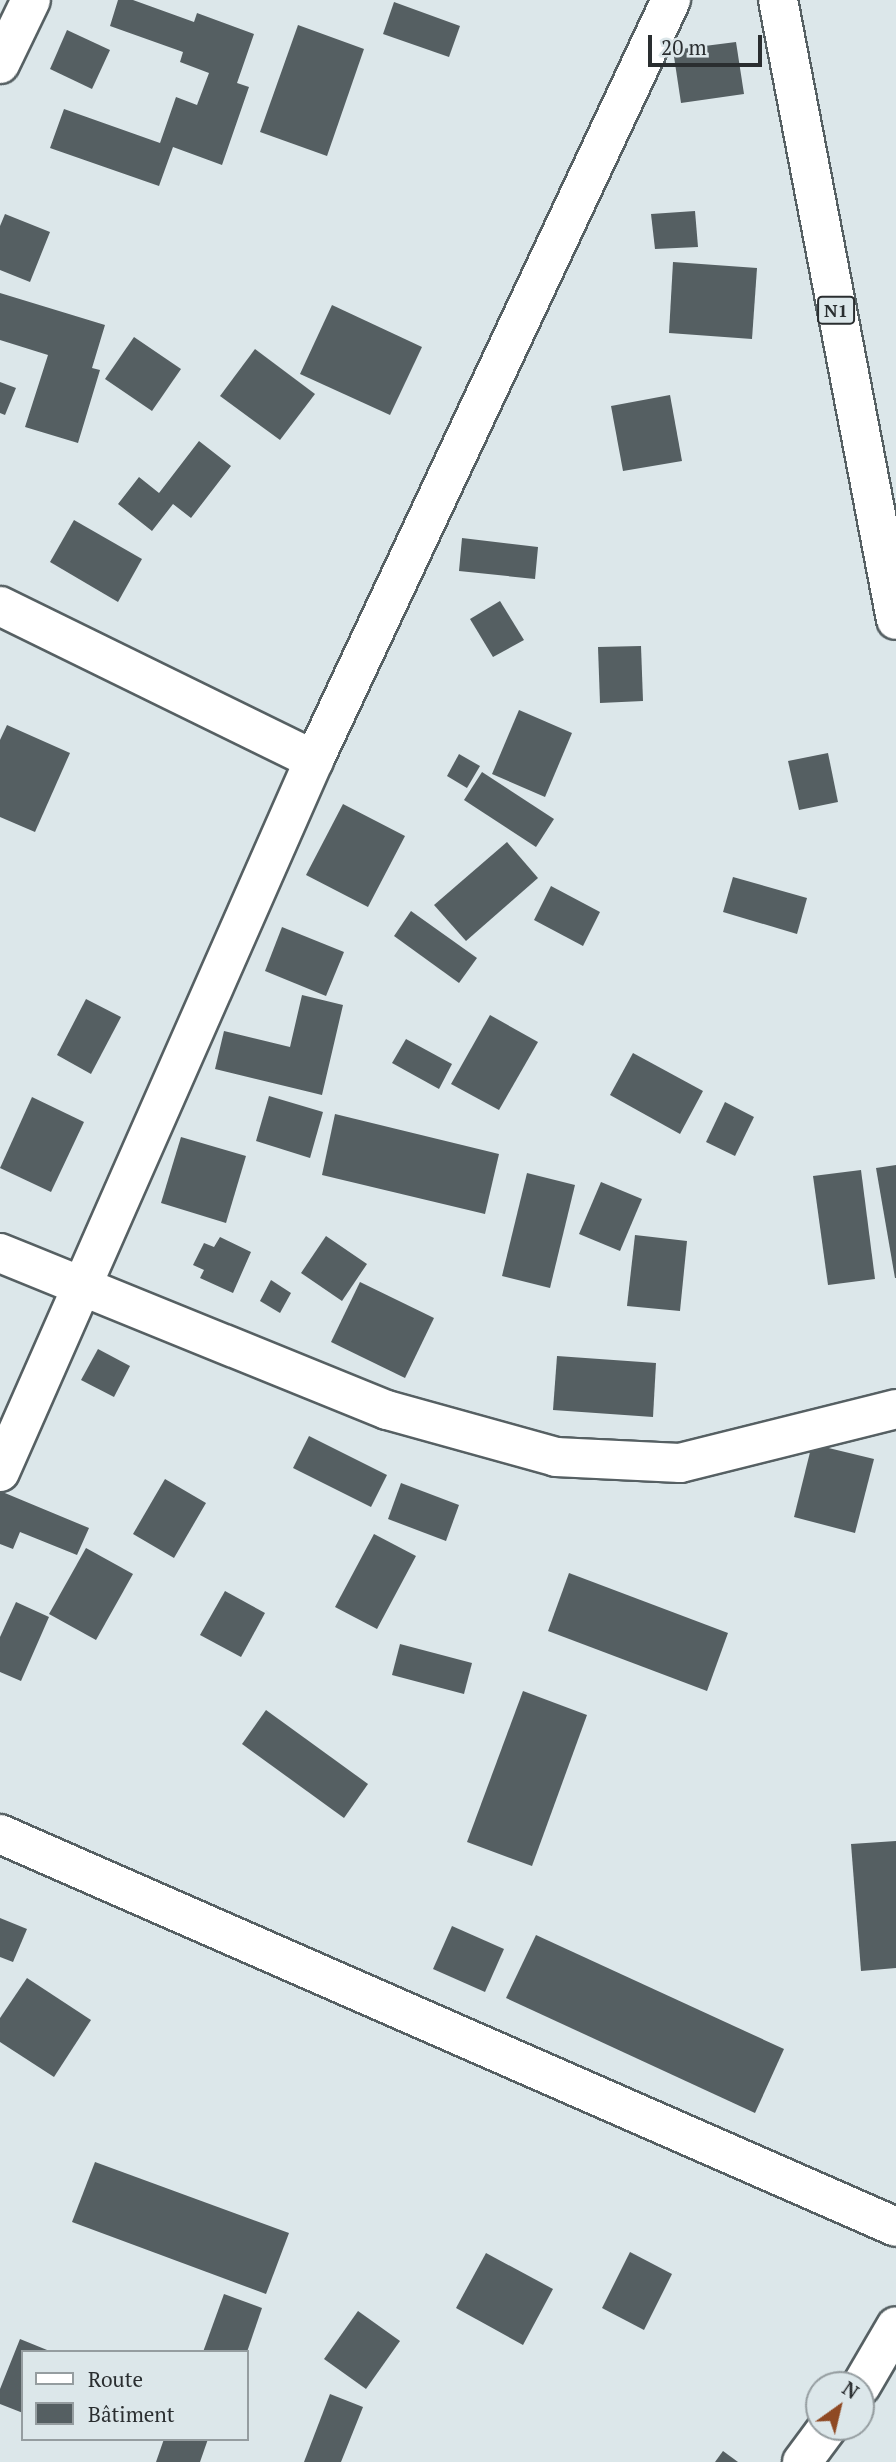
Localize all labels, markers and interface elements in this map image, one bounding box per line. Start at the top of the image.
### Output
scale bar [651,21,765,65]
text: 20 m [661,33,707,61]
road number: N1 [817,296,855,324]
legend [21,2350,248,2441]
text: Route [88,2365,143,2393]
north arrow [805,2371,875,2441]
text: N [838,2375,864,2404]
text: Bâtiment [88,2400,175,2428]

